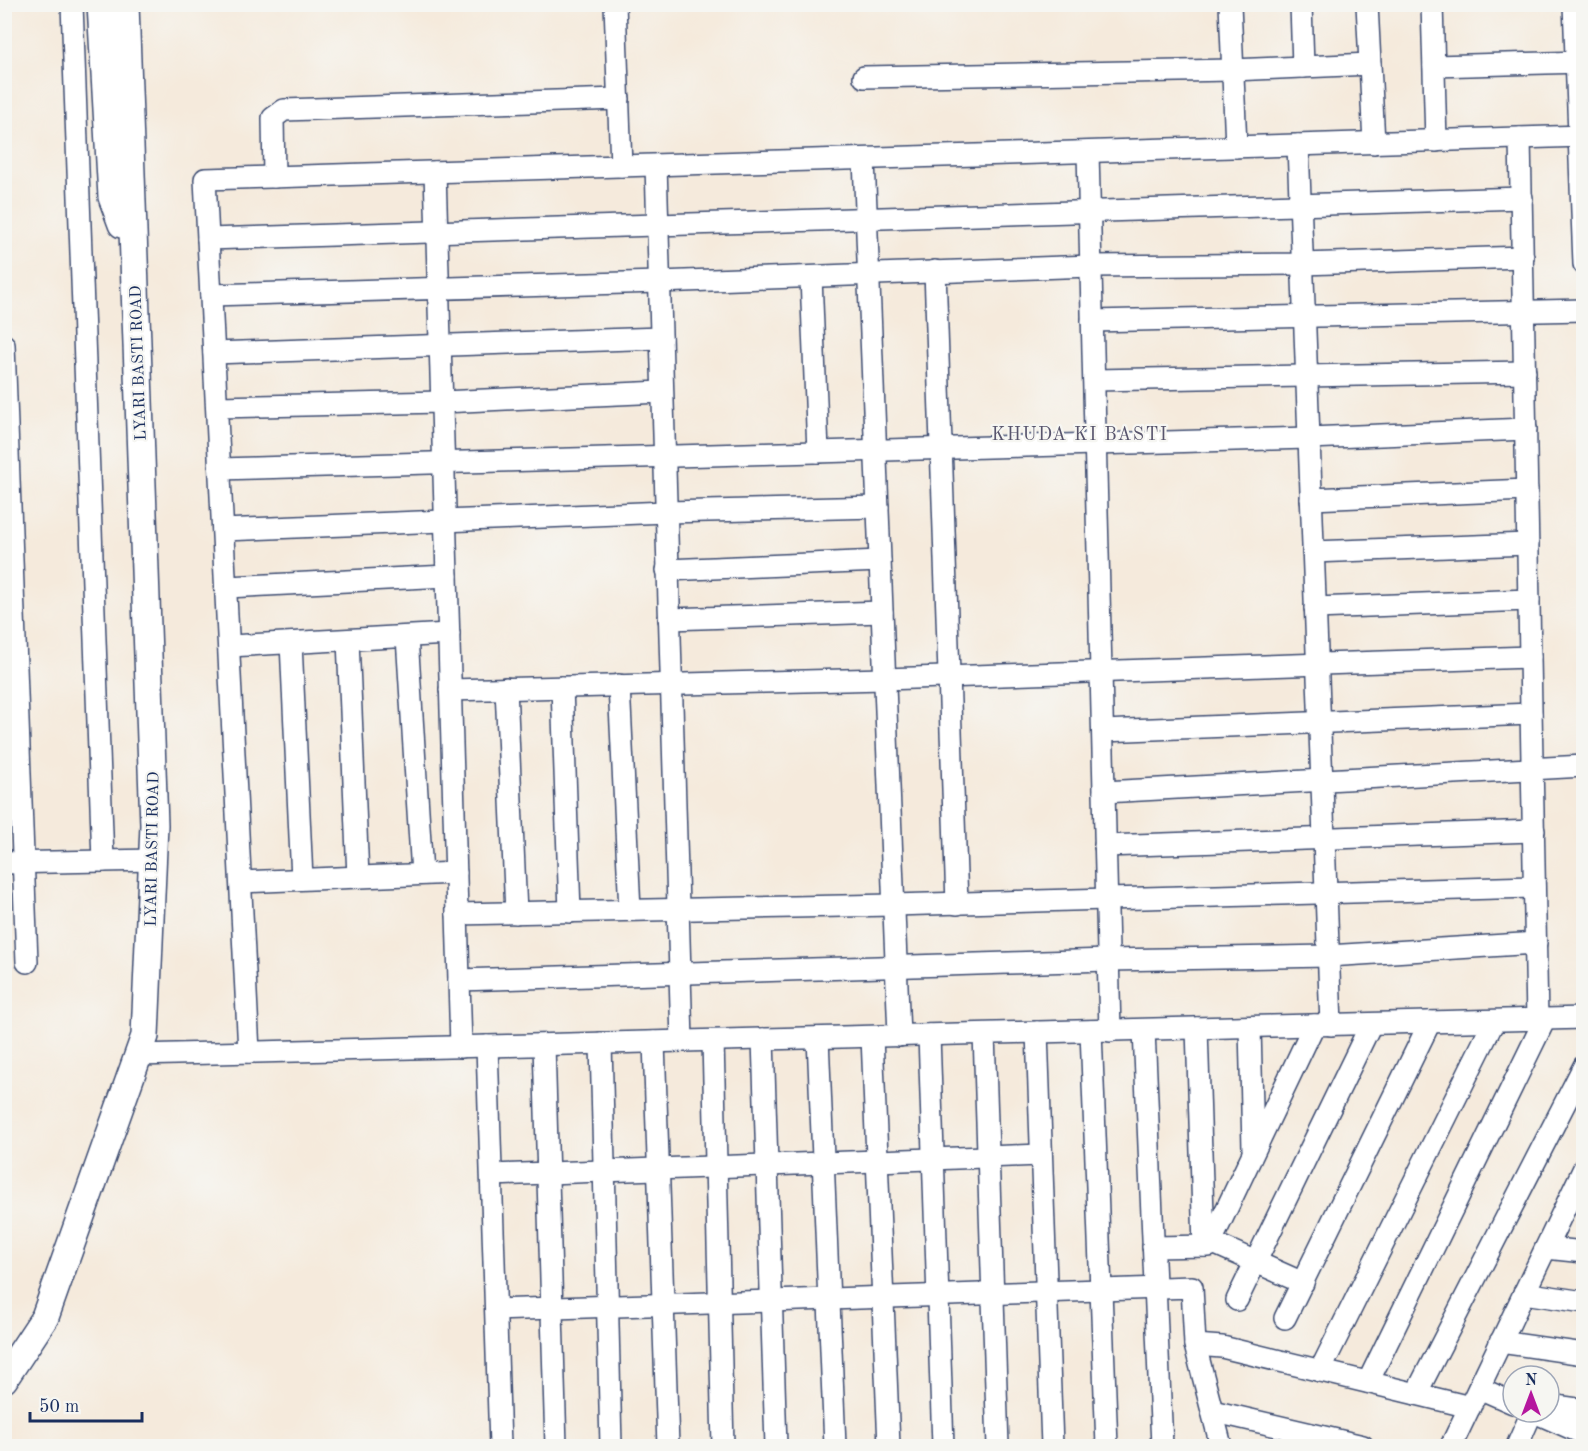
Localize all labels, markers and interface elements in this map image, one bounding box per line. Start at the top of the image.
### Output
street label: LYARI BASTI ROAD [128,285,150,441]
district label: KHUDA KI BASTI [992,426,1168,444]
street label: LYARI BASTI ROAD [144,771,162,927]
north arrow [1501,1364,1561,1424]
text: N [1525,1373,1538,1389]
scale bar [30,1385,142,1423]
text: 50 m [39,1398,79,1416]

